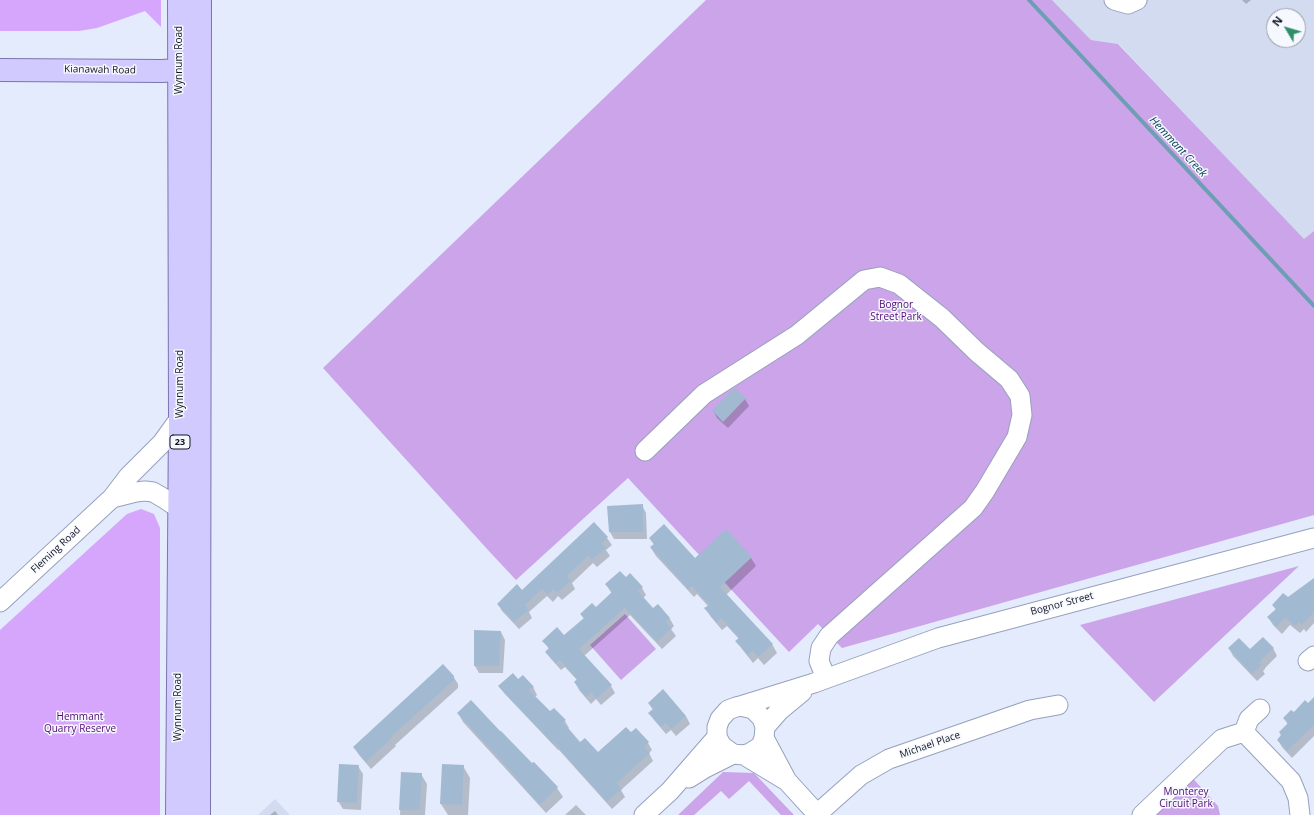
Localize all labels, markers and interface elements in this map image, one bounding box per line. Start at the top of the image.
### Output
north arrow [1266,8,1306,48]
text: N [1268,13,1286,29]
street label: Wynnum Road [173,26,185,94]
street label: Kianawah Road [64,63,136,77]
water label: Hemmant Creek [1146,114,1210,180]
park label: Bognor Street Park [870,299,922,322]
street label: Wynnum Road [174,350,186,418]
road number: 23 [170,435,190,449]
street label: Fleming Road [29,524,83,576]
street label: Bognor Street [1029,590,1095,618]
street label: Wynnum Road [172,673,184,741]
park label: Hemmant Quarry Reserve [44,711,116,734]
street label: Michael Place [898,729,962,761]
park label: Monterey Circuit Park [1159,786,1213,810]

